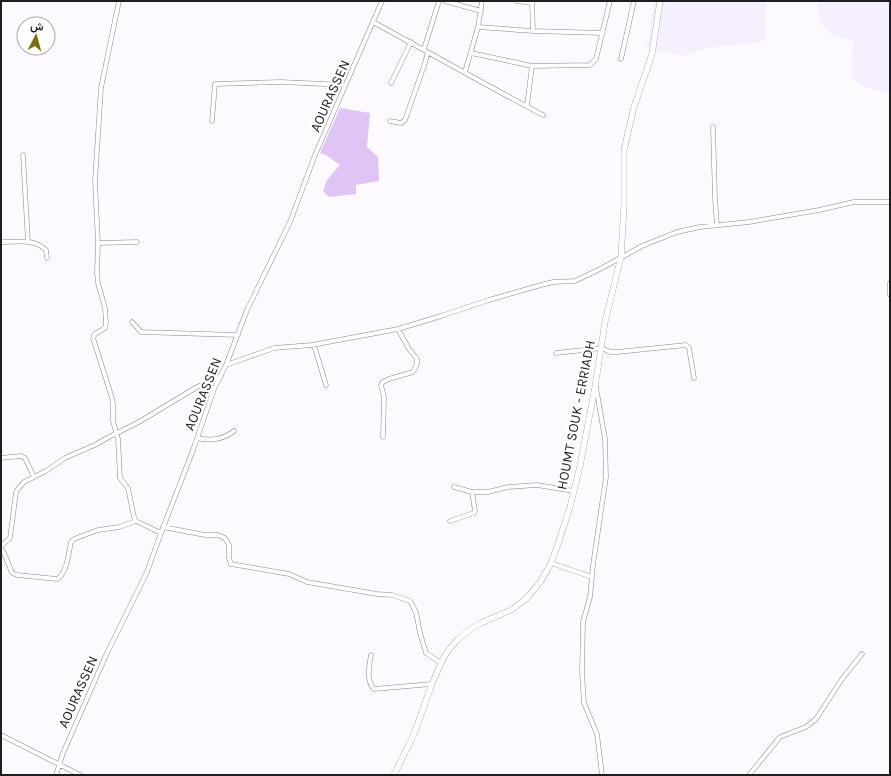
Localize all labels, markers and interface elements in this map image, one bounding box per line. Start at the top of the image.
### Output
north arrow [16,16,56,56]
text: ش [30,19,44,34]
street label: AOURASSEN [307,57,353,135]
street label: HOUMT SOUK - ERRIADH [553,339,599,491]
street label: AOURASSEN [181,355,225,433]
street label: AOURASSEN [55,653,101,731]

